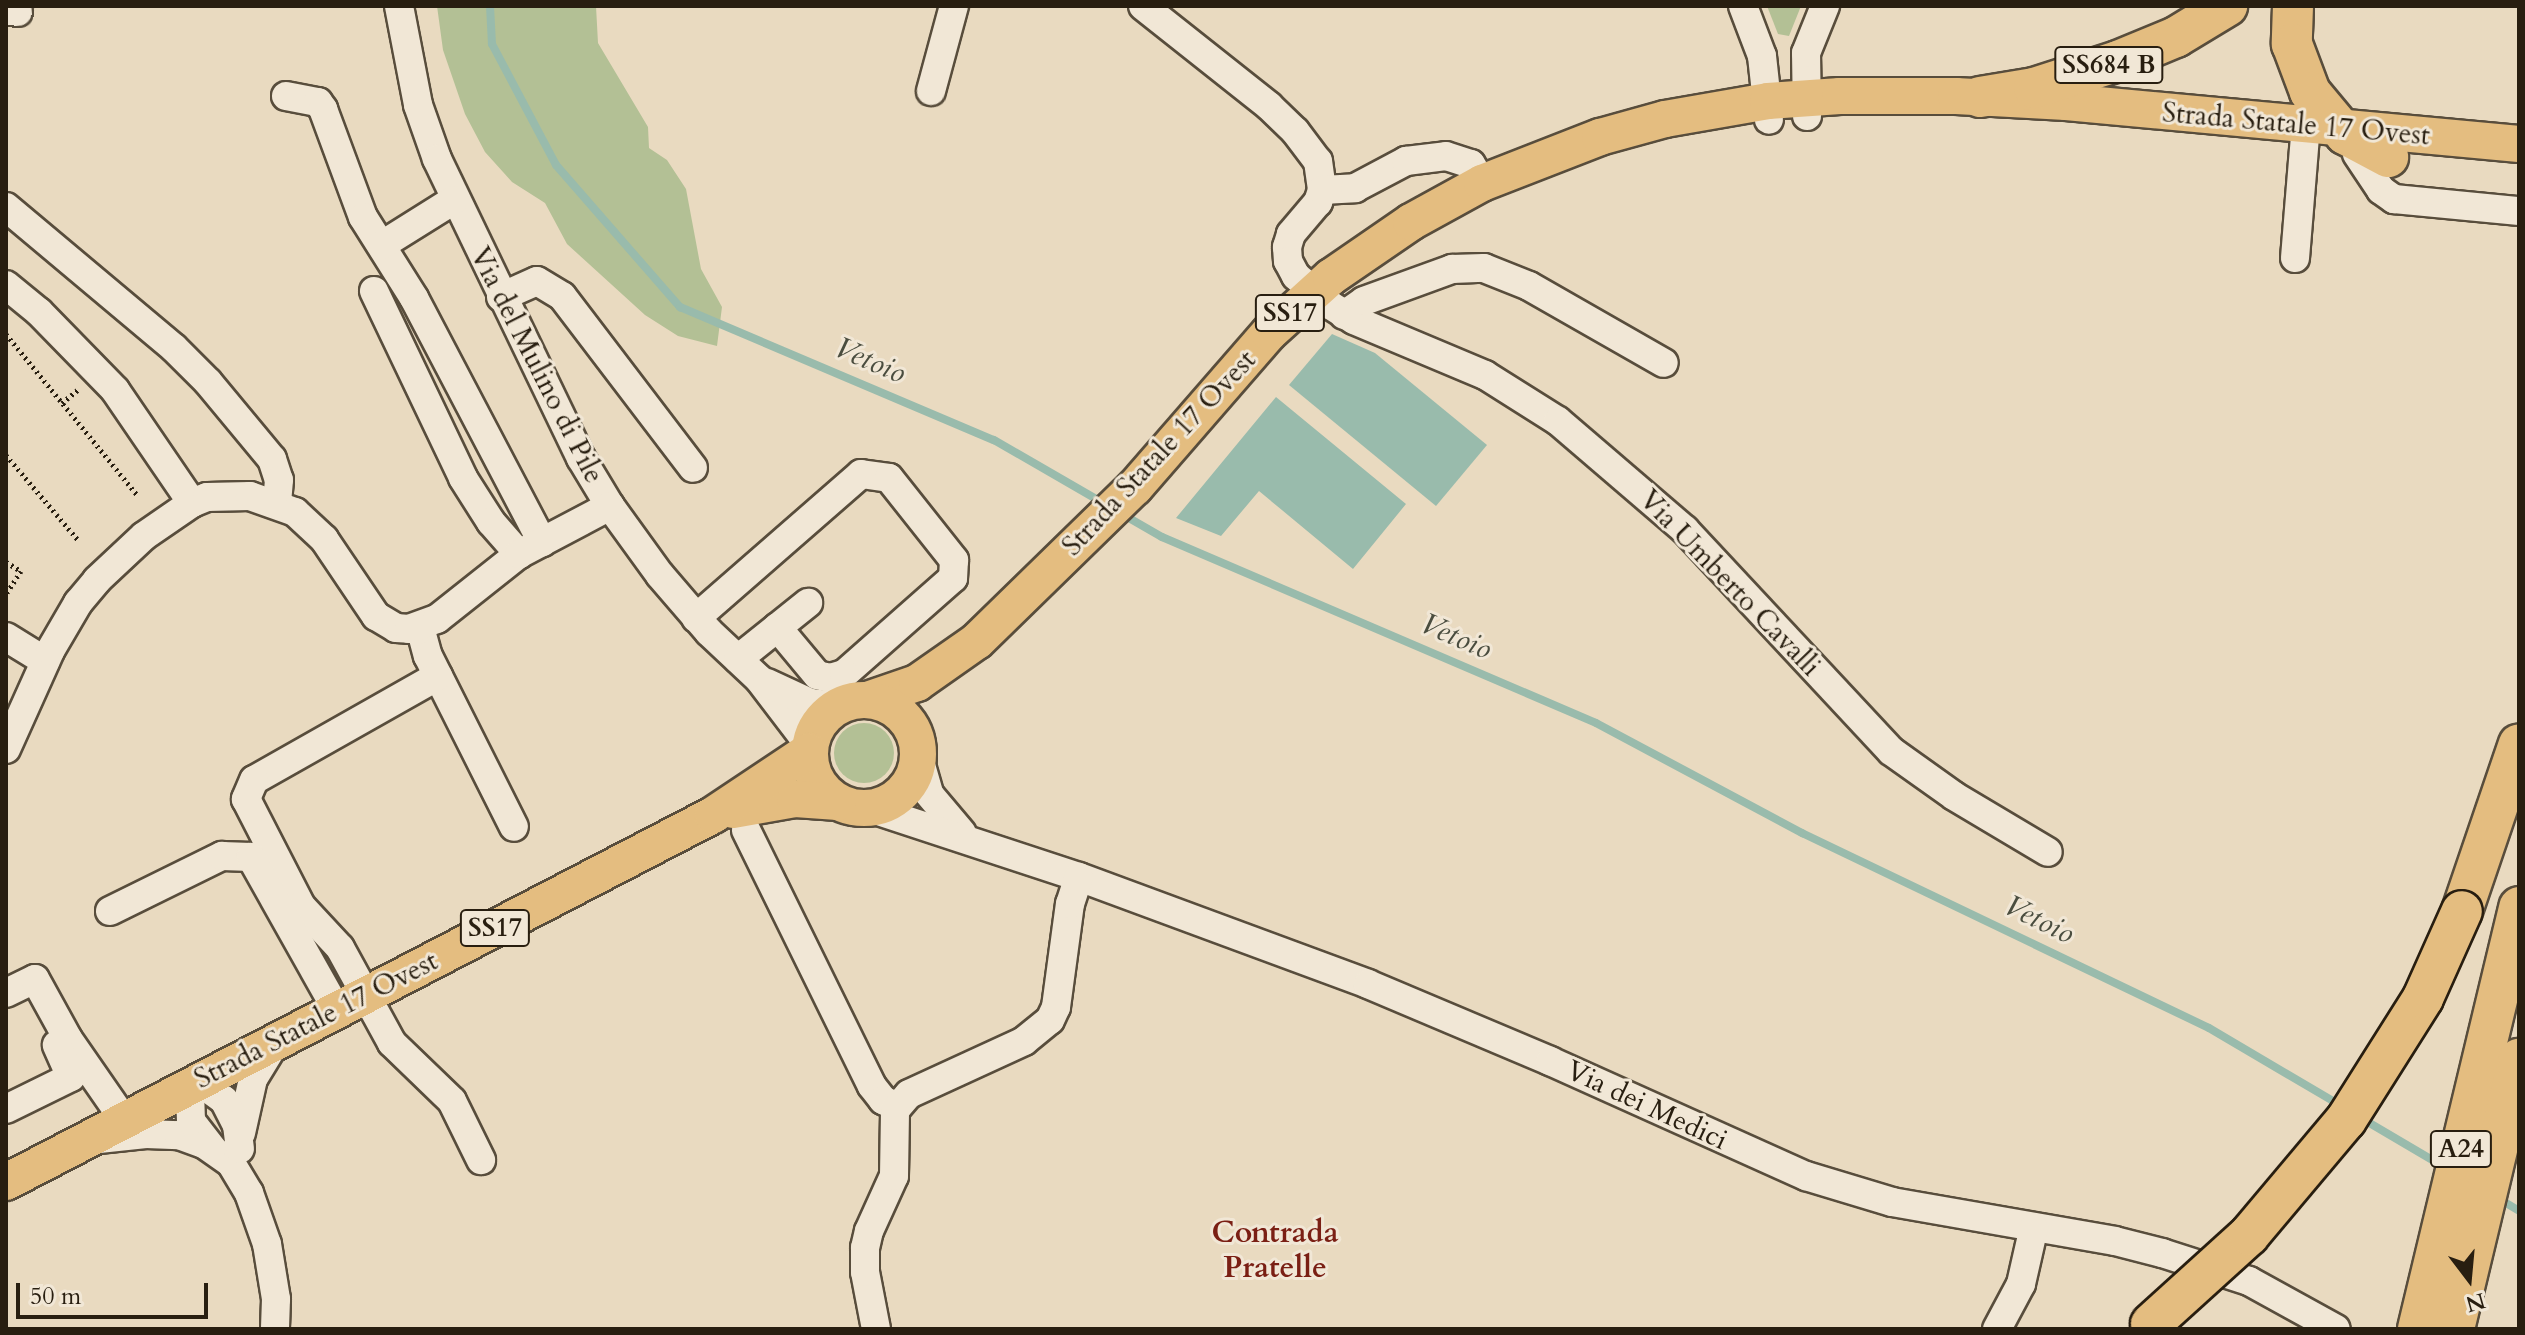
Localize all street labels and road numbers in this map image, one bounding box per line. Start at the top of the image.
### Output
road number: SS684 B [2053,43,2165,87]
street label: Strada Statale 17 Ovest [2161,96,2431,152]
street label: Via del Mulino di Pile [463,241,611,489]
road number: SS17 [1254,291,1326,335]
street label: Strada Statale 17 Ovest [1055,343,1263,563]
street label: Via Umberto Cavalli [1632,483,1828,683]
road number: SS17 [459,906,531,950]
street label: Strada Statale 17 Ovest [189,944,443,1096]
street label: Via dei Medici [1561,1053,1733,1157]
road number: A24 [2429,1127,2493,1171]

